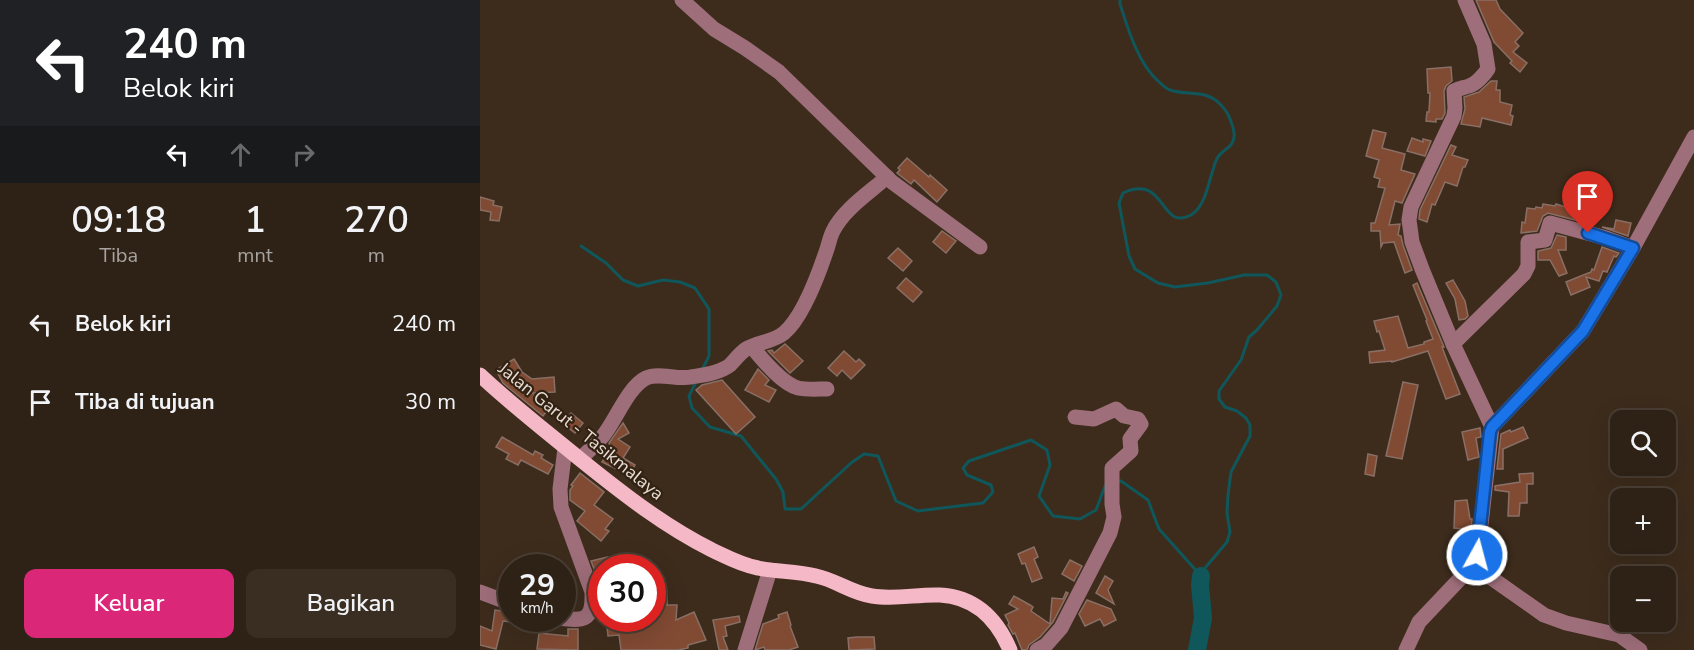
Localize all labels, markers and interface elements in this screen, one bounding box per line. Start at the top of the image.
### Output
text: 240 m [123,16,247,73]
icon: left [24,24,102,102]
text: Belok kiri [123,70,235,107]
icon: left [161,138,194,171]
icon: ahead [224,138,257,171]
icon: right [287,138,320,171]
pin [1562,171,1613,233]
icon: arrive [1571,180,1604,213]
text: 09:18 [71,196,166,245]
text: 1 [244,196,266,245]
text: 270 [344,196,409,245]
text: Tiba [99,242,138,269]
text: mnt [237,242,273,269]
text: m [368,242,385,269]
icon: left [24,308,57,341]
text: Belok kiri [75,309,171,339]
text: 240 m [392,309,456,339]
street label: Jalan Garut - Tasikmalaya [492,356,669,505]
icon: arrive [24,386,57,419]
text: Tiba di tujuan [75,387,215,417]
text: 30 m [405,387,456,417]
map controls [1610,410,1676,632]
button: search [1610,410,1676,476]
button: + [1610,488,1676,554]
position arrow [1445,523,1509,587]
speed limit sign: 30 [588,554,666,632]
text: 29 [519,565,555,606]
button: − [1610,566,1676,632]
button: Keluar [24,569,234,638]
button: Bagikan [246,569,456,638]
text: km/h [520,598,554,618]

